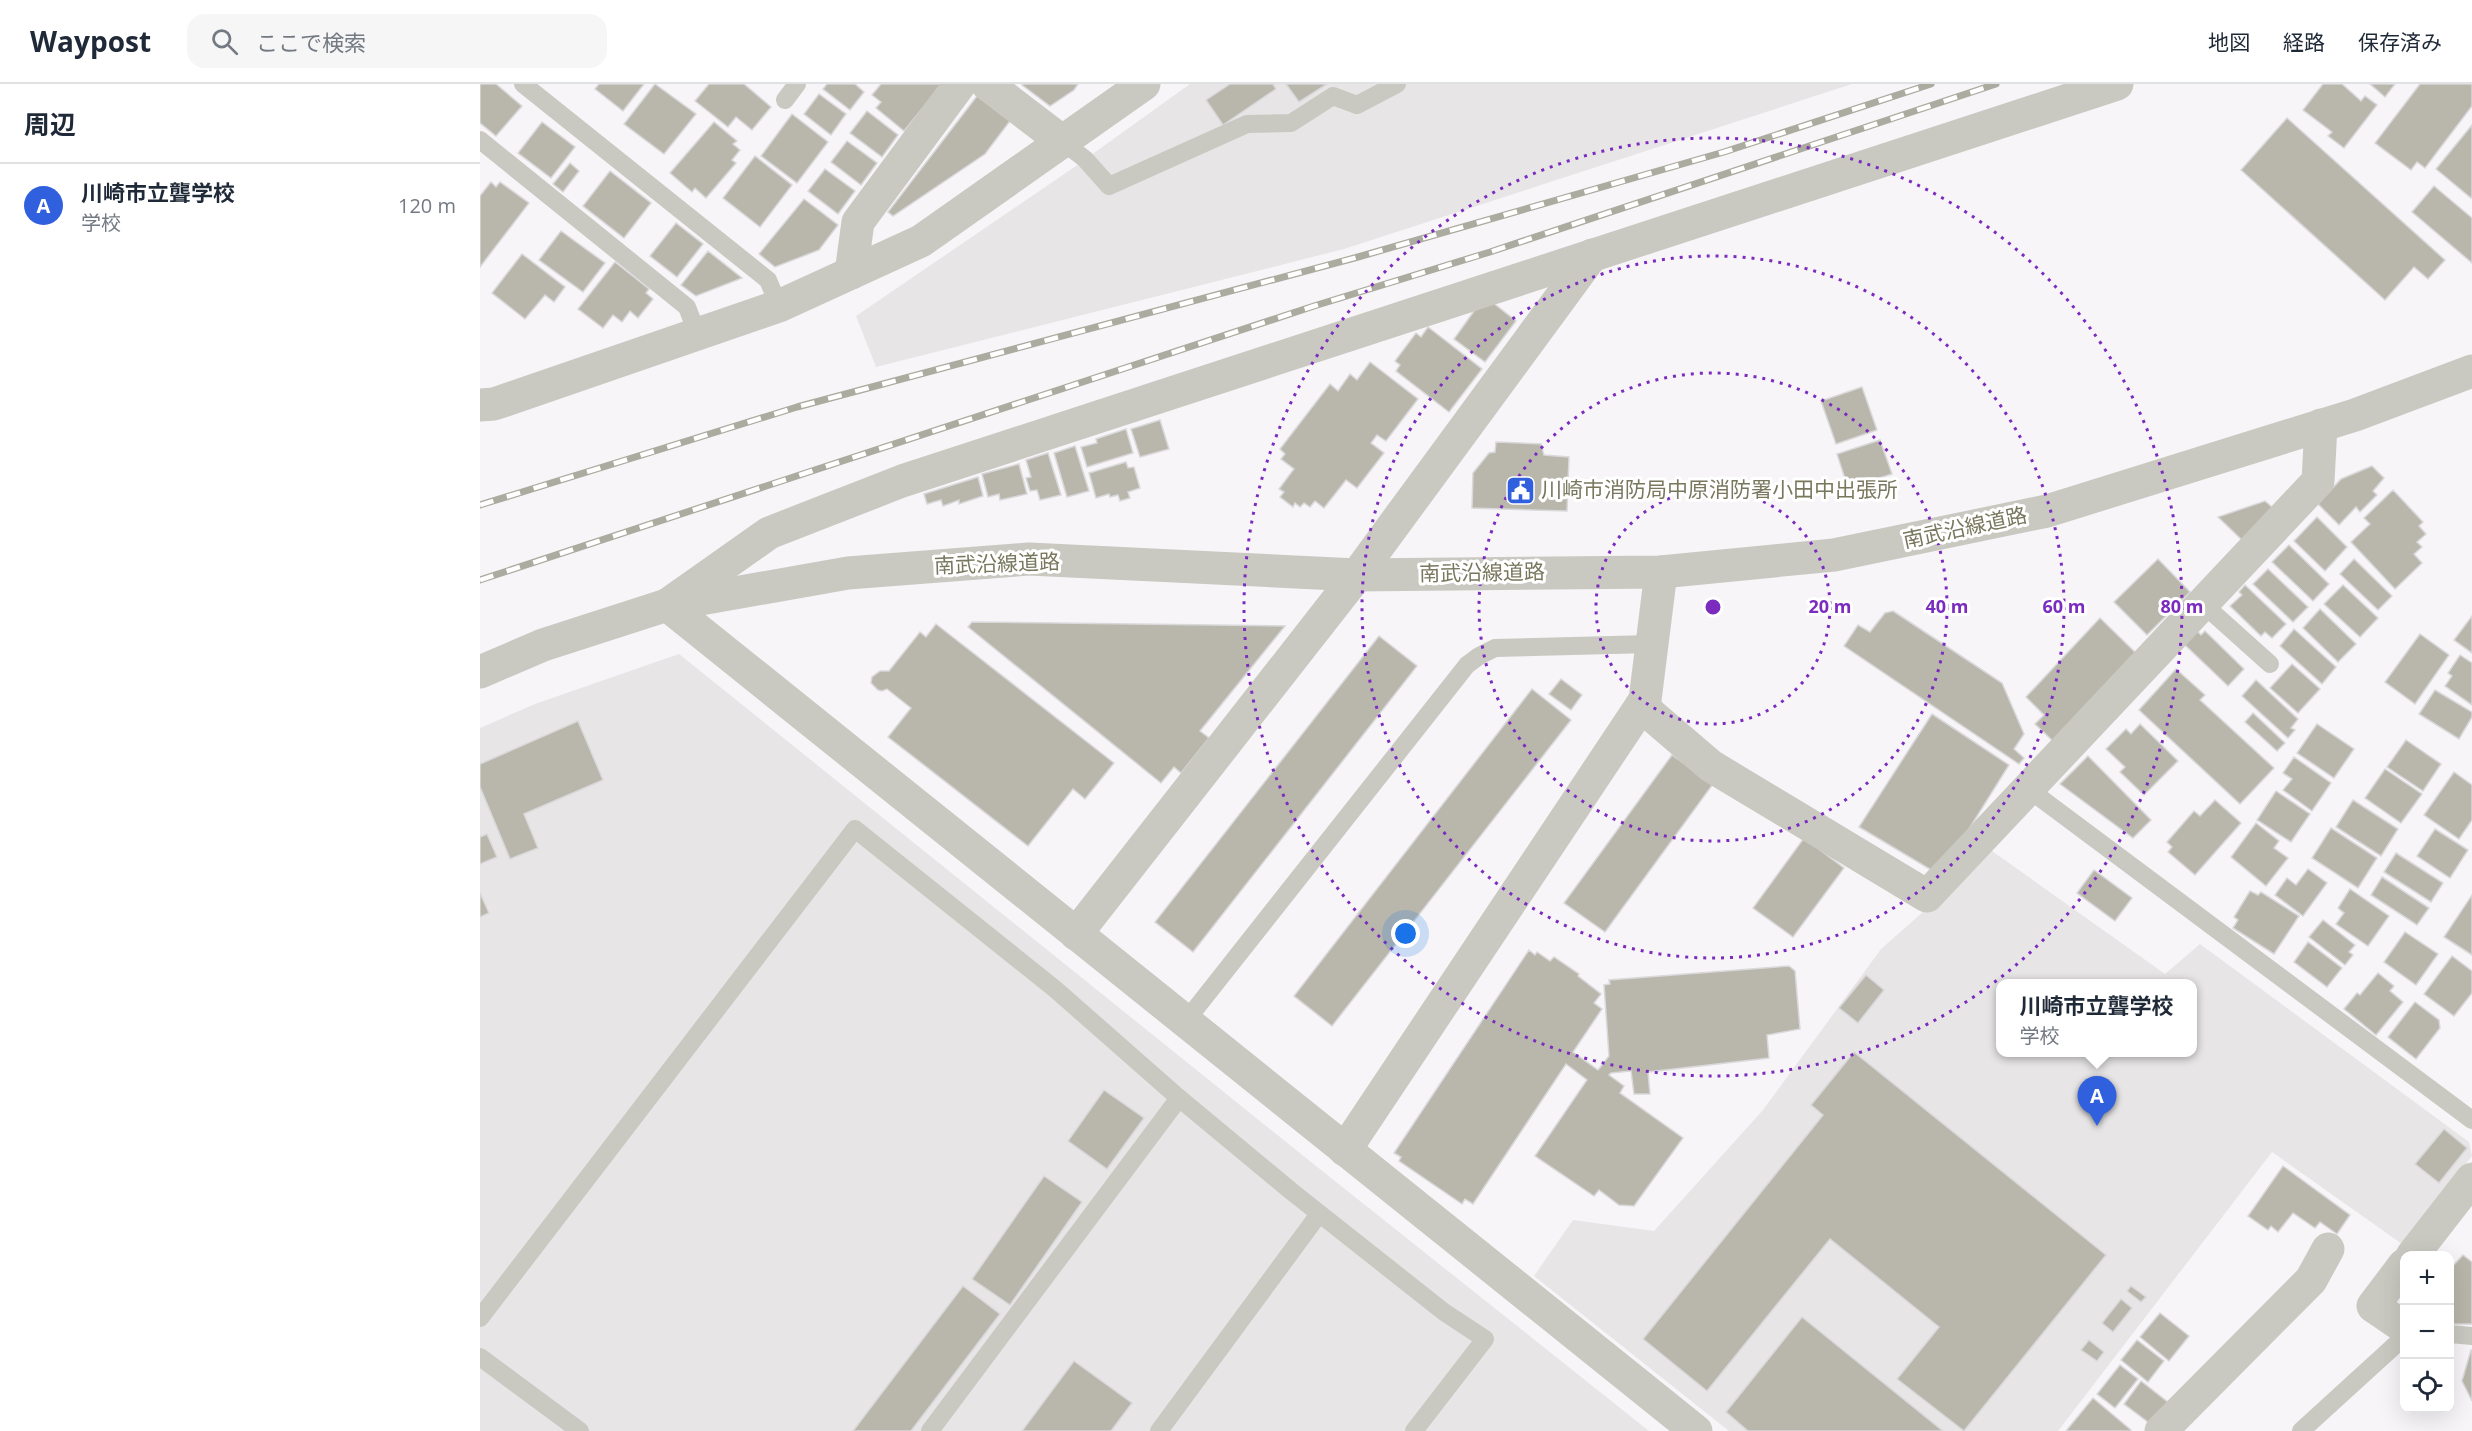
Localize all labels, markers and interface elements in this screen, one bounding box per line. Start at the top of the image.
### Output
search box [187,14,607,68]
text: Waypost [30,22,151,60]
icon: search [208,25,241,58]
text: ここで検索 [256,27,366,57]
text: 地図 [2208,28,2250,56]
text: 経路 [2283,28,2325,56]
text: 保存済み [2358,28,2442,56]
text: 周辺 [24,106,76,142]
text: 川崎市立聾学校 [81,177,235,207]
text: A [37,192,50,219]
text: 120 m [398,192,456,219]
text: 学校 [81,209,121,236]
public building icon: 川崎市消防局中原消防署小田中出張所 [1504,474,1536,506]
place label: 川崎市消防局中原消防署小田中出張所 [1541,475,1898,503]
street label: 南武沿線道路 [1900,500,2029,554]
street label: 南武沿線道路 [934,547,1060,579]
street label: 南武沿線道路 [1419,557,1545,587]
text: 20 m [1809,594,1851,618]
text: 40 m [1926,594,1968,618]
text: 60 m [2043,594,2085,618]
text: 80 m [2161,594,2203,618]
centre of rings [1703,597,1723,617]
your location [1391,919,1420,948]
popup [1996,979,2197,1057]
text: 川崎市立聾学校 [2019,990,2174,1020]
text: 学校 [2019,1022,2059,1049]
pin: A [2078,1076,2116,1126]
map controls [2400,1251,2454,1413]
button: + [2400,1251,2454,1305]
button: − [2400,1305,2454,1359]
button: locate [2400,1359,2454,1413]

